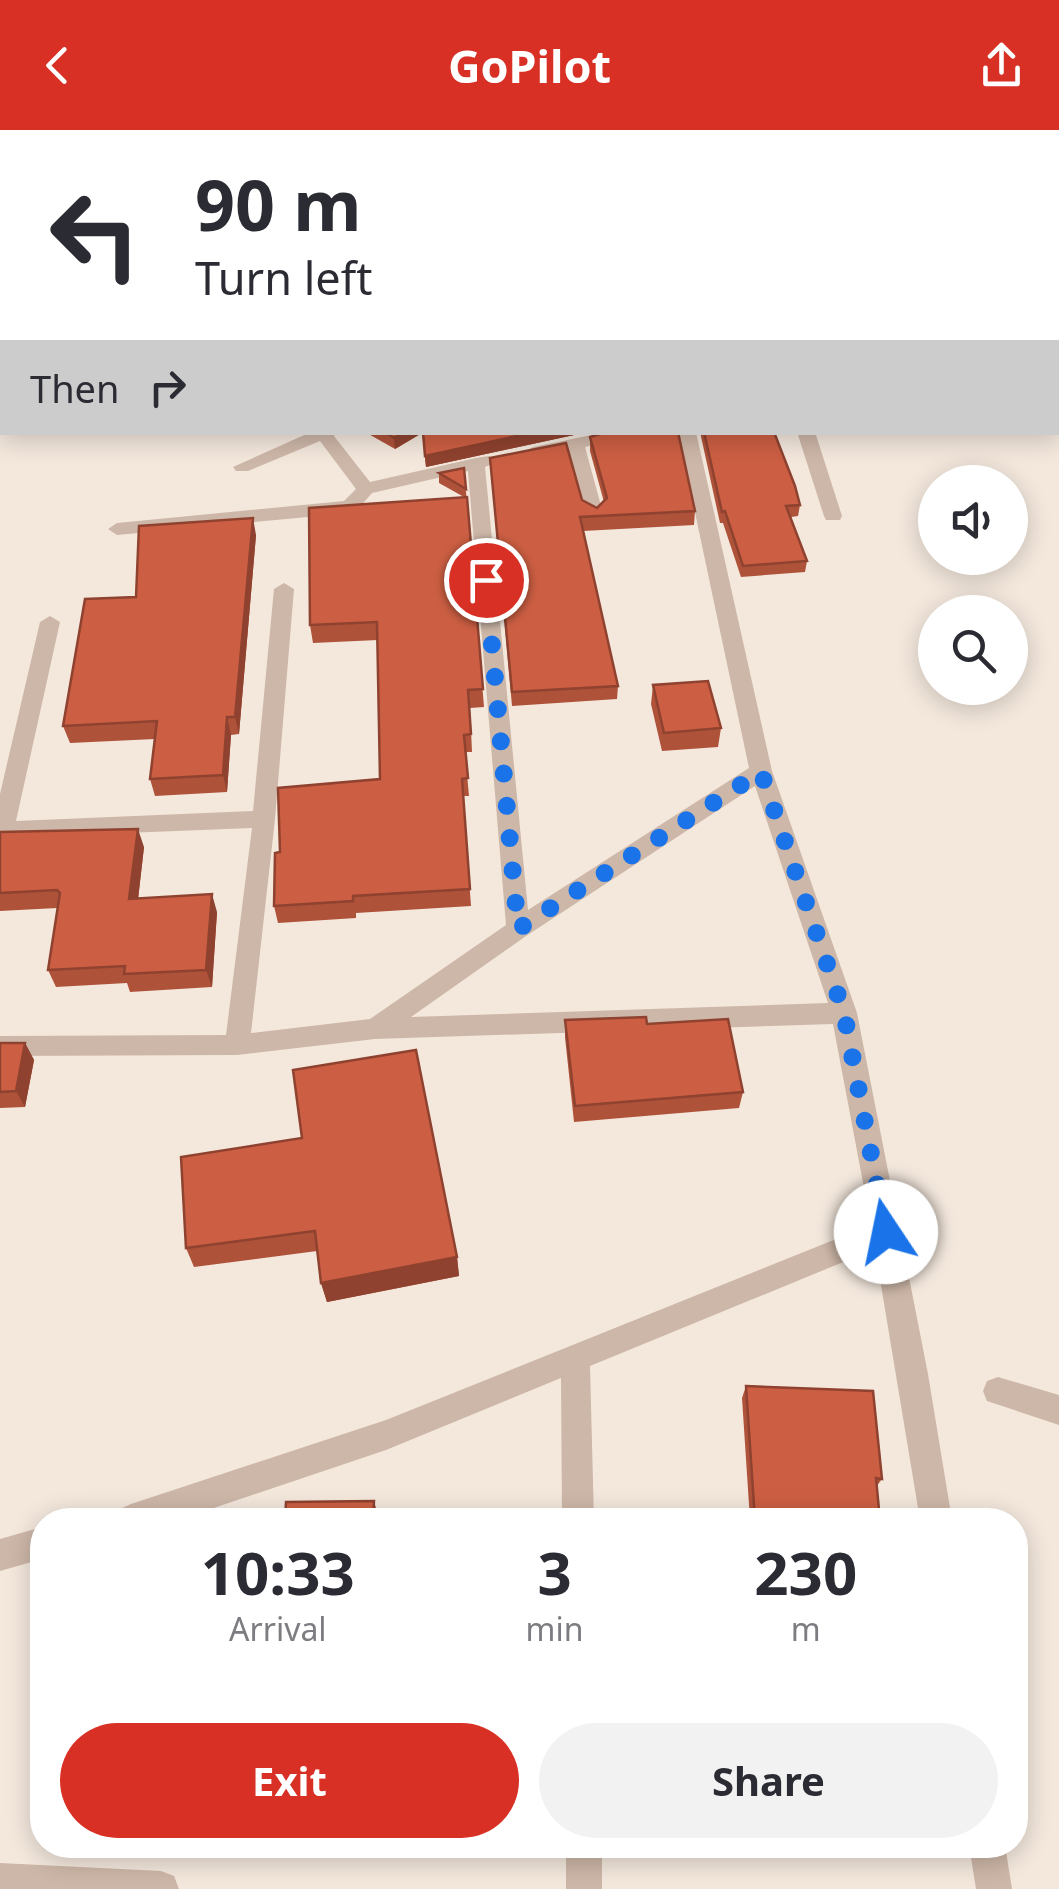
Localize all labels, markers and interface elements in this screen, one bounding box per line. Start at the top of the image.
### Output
text: GoPilot [448,35,611,96]
icon: back [30,38,85,93]
icon: share [974,38,1029,93]
text: 90 m [195,156,362,252]
icon: left [30,170,160,300]
text: Turn left [195,247,372,308]
icon: right [140,360,195,415]
text: Then [30,362,120,414]
map controls [918,465,1028,705]
button: sound [918,465,1028,575]
pin [444,538,529,623]
icon: arrive [459,553,514,608]
button: search [918,595,1028,705]
position arrow [834,1180,938,1284]
text: 10:33 [201,1531,355,1613]
text: 3 [537,1531,572,1613]
text: 230 [754,1531,857,1613]
text: Arrival [229,1607,327,1650]
text: min [526,1607,584,1650]
text: m [791,1607,821,1650]
button: Exit [60,1723,519,1838]
button: Share [539,1723,998,1838]

